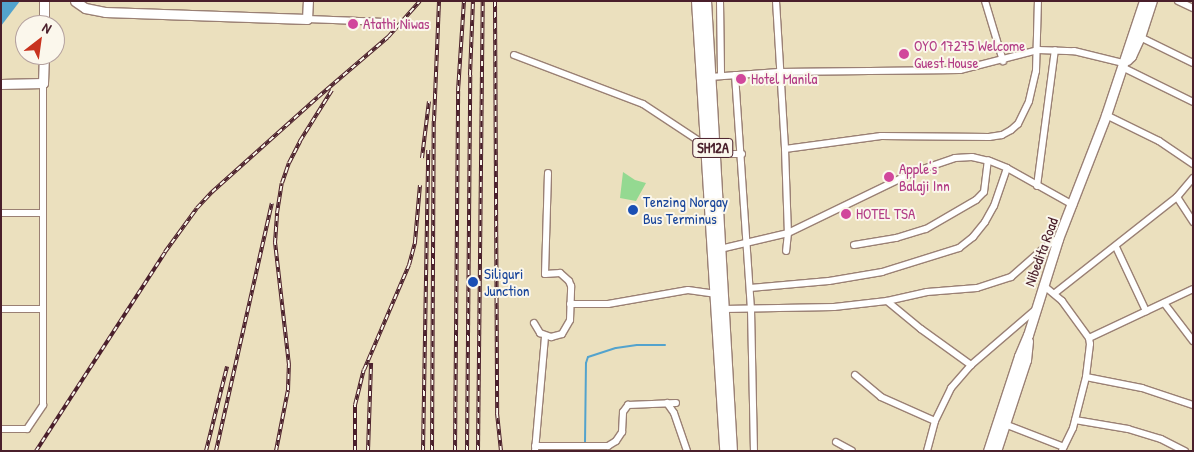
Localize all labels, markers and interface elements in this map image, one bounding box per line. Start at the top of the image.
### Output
north arrow [15,15,65,65]
place label: Atathi Niwas [363,15,430,33]
text: N [39,17,55,38]
marker: Atathi Niwas [347,18,359,30]
place label: OYO 17275 Welcome Guest House [914,36,1025,71]
marker: OYO 17275 Welcome Guest House [898,48,910,60]
place label: Hotel Manila [751,70,817,88]
marker: Hotel Manila [735,73,747,85]
road number: SH12A [692,136,734,160]
place label: Apple's Balaji Inn [899,159,950,194]
marker: Apple's Balaji Inn [883,171,895,183]
place label: Tenzing Norgay Bus Terminus [643,192,728,227]
marker: Tenzing Norgay Bus Terminus [627,204,639,216]
place label: HOTEL TSA [856,205,915,223]
marker: HOTEL TSA [840,208,852,220]
street label: Nibedita Road [1020,215,1062,289]
place label: Siliguri Junction [484,264,529,299]
marker: Siliguri Junction [466,275,480,289]

